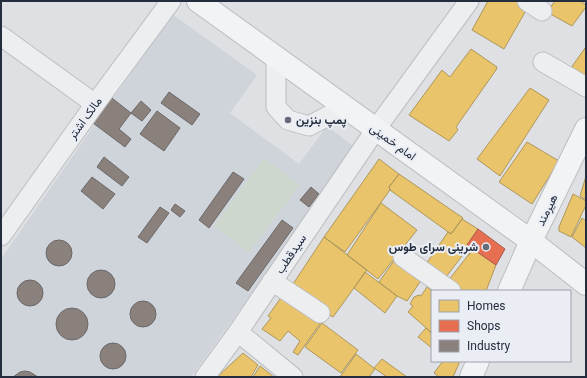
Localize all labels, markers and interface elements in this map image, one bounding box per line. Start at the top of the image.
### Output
street label: مالک اشتر [65,94,106,143]
place label: پمپ بنزین [296,113,347,128]
marker: پمپ بنزین [283,115,293,125]
street label: امام خمینی [367,121,419,164]
street label: هیرمند [533,192,562,229]
street label: سیدقطب [273,231,309,277]
place label: شرینی سرای طوس [389,240,478,255]
marker: شرینی سرای طوس [481,242,491,252]
legend [431,290,571,362]
text: Homes [467,299,505,313]
text: Shops [467,319,501,333]
text: Industry [467,339,511,353]

